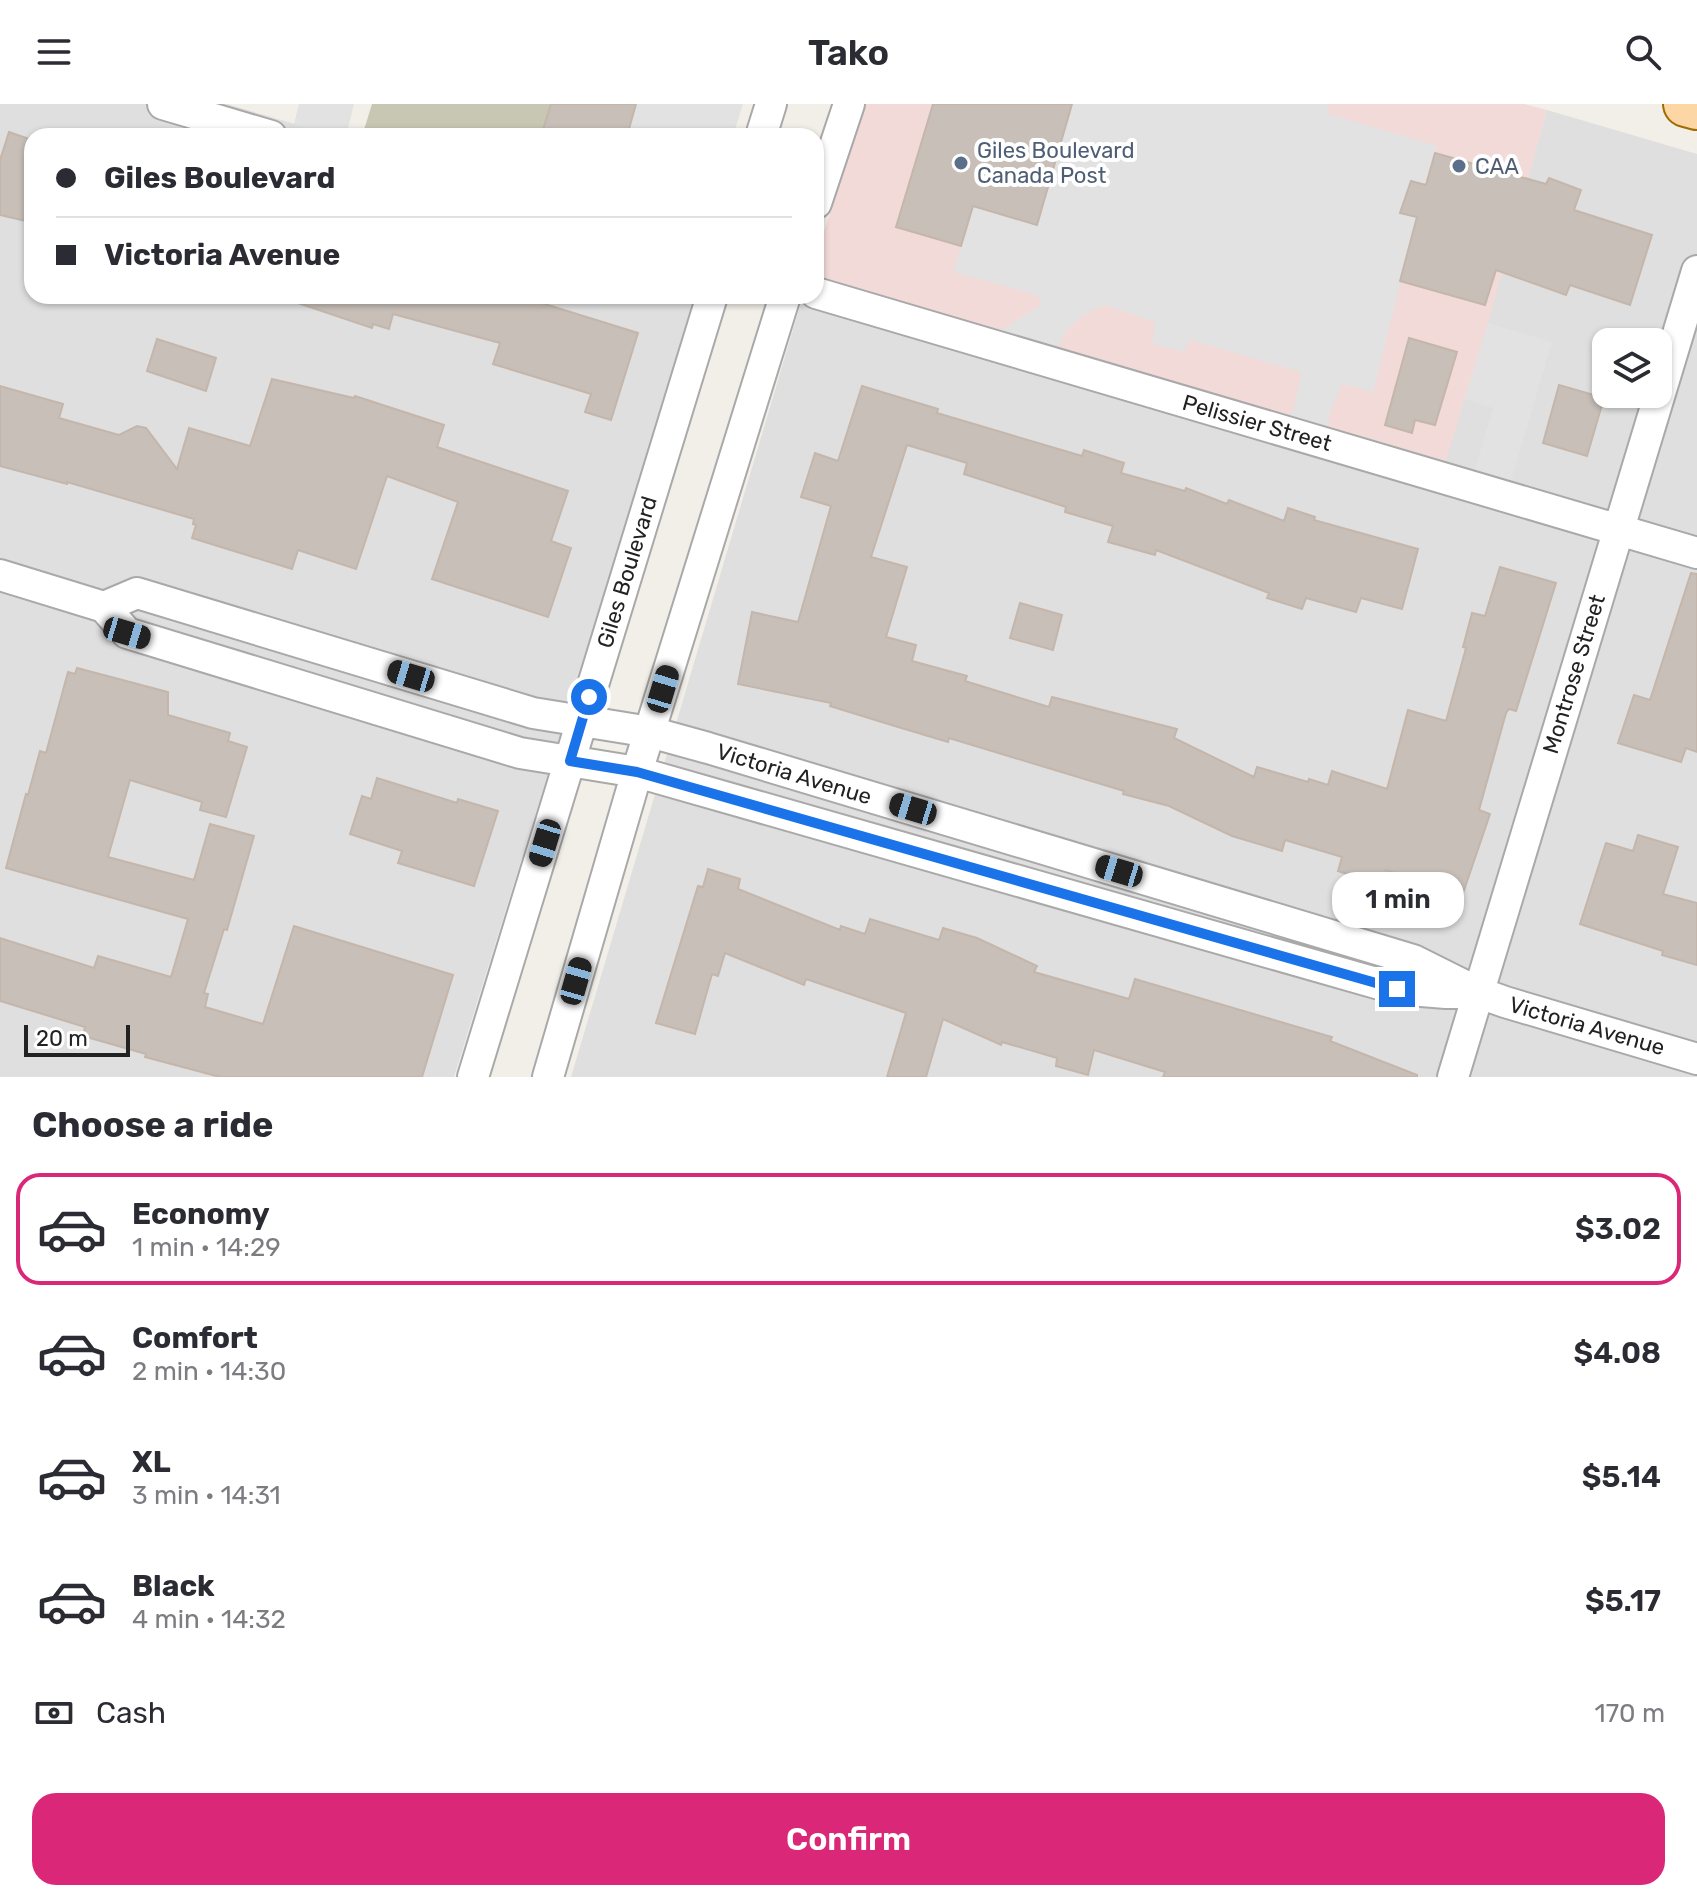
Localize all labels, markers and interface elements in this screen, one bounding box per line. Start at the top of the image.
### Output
icon: menu [32,30,76,74]
icon: search [1621,30,1665,74]
text: Tako [808,31,889,74]
place label: Giles Boulevard Canada Post [977,137,1135,189]
place label: CAA [1475,153,1519,180]
marker: Giles Boulevard Canada Post [952,154,970,172]
marker: CAA [1450,157,1468,175]
text: Giles Boulevard [104,160,335,196]
text: Victoria Avenue [104,237,340,273]
map controls [1592,328,1672,408]
button: layers [1592,328,1672,408]
street label: Pelissier Street [1179,389,1335,457]
street label: Giles Boulevard [591,493,663,651]
street label: Montrose Street [1537,591,1611,757]
car [101,615,153,651]
car [385,658,437,694]
car [645,663,681,715]
route start [571,679,607,715]
street label: Victoria Avenue [713,738,875,810]
car [887,791,939,827]
car [527,817,563,869]
car [1093,853,1145,889]
callout: 1 min [1331,873,1463,929]
text: 1 min [1365,884,1431,915]
car [558,955,594,1007]
route end [1379,971,1415,1007]
street label: Victoria Avenue [1506,991,1668,1061]
scale bar [24,1021,130,1057]
text: 20 m [36,1025,88,1052]
text: Choose a ride [32,1103,273,1146]
icon: car [36,1193,108,1265]
text: Economy [132,1196,270,1232]
text: $3.02 [1575,1211,1661,1247]
text: 1 min · 14:29 [132,1232,281,1263]
icon: car [36,1317,108,1389]
text: Comfort [132,1320,258,1356]
text: $4.08 [1574,1335,1661,1371]
text: 2 min · 14:30 [132,1356,286,1387]
icon: car [36,1441,108,1513]
text: XL [132,1444,171,1480]
text: $5.14 [1582,1459,1661,1495]
text: 3 min · 14:31 [132,1480,281,1511]
icon: car [36,1565,108,1637]
text: Black [132,1568,215,1604]
text: $5.17 [1585,1583,1661,1619]
text: 4 min · 14:32 [132,1604,286,1635]
icon: cash [32,1691,76,1735]
text: Cash [96,1695,166,1731]
text: 170 m [1595,1698,1665,1729]
button: Confirm [32,1793,1665,1885]

